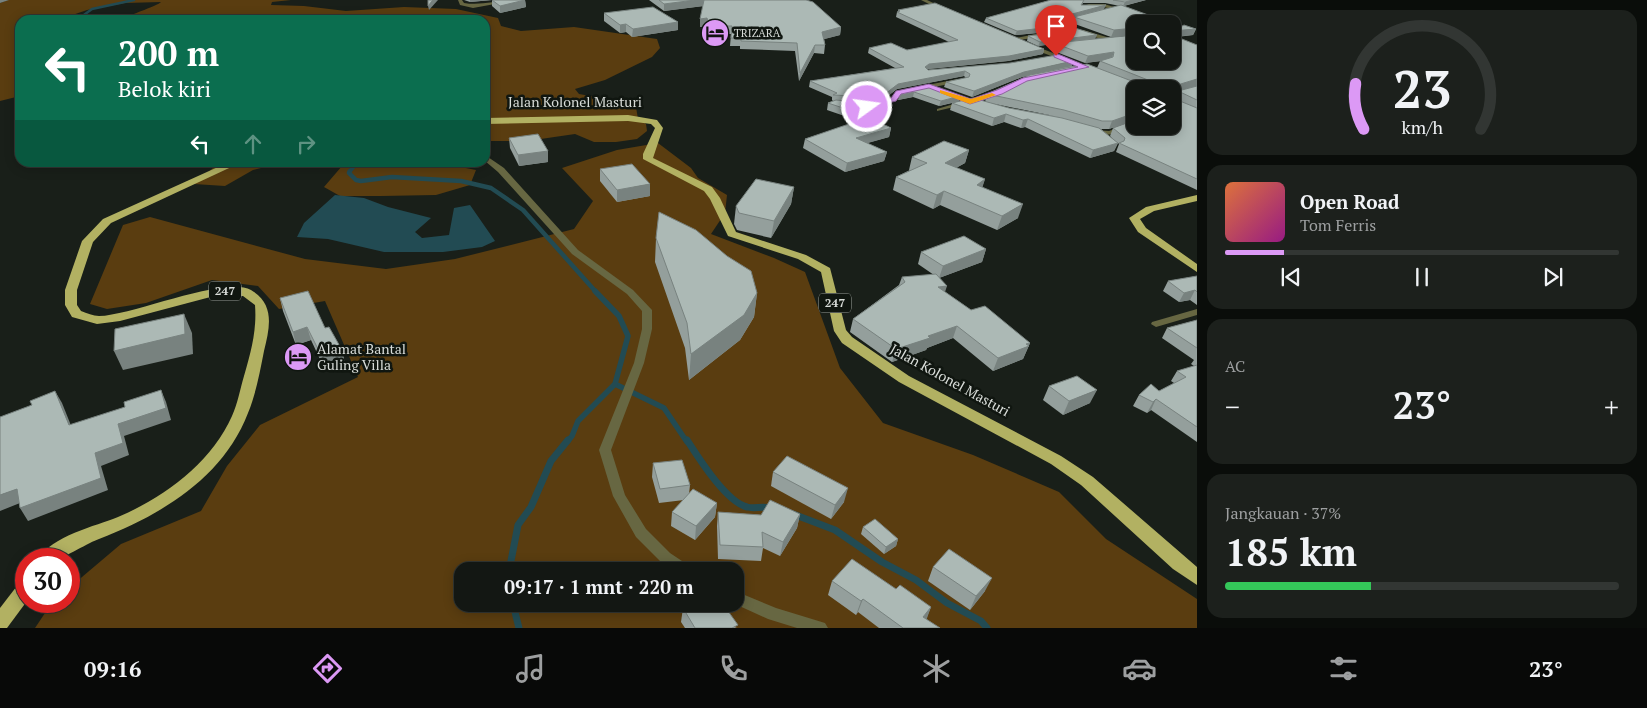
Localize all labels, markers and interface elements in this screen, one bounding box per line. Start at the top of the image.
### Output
pin [1035,5,1077,56]
icon: arrive [1042,12,1070,40]
map controls [1126,15,1181,135]
button: search [1126,15,1181,70]
hotel icon: TRIZARA [700,18,730,48]
place label: TRIZARA [734,26,781,40]
text: 200 m [118,30,219,76]
icon: left [35,35,100,100]
text: 23 [1393,54,1451,123]
text: Belok kiri [118,74,211,103]
position arrow [840,80,892,132]
button: layers [1126,80,1181,135]
street label: Jalan Kolonel Masturi [508,92,642,111]
text: km/h [1401,115,1443,139]
icon: left [186,130,214,158]
icon: ahead [239,130,267,158]
icon: right [292,130,320,158]
text: Open Road [1300,189,1400,214]
text: Tom Ferris [1300,214,1376,236]
icon: previous [1277,263,1305,291]
icon: pause [1408,263,1436,291]
icon: next [1539,263,1567,291]
road number: 247 [209,282,241,300]
road number: 247 [819,294,851,312]
place label: Alamat Bantal Guling Villa [317,339,406,374]
street label: Jalan Kolonel Masturi [887,339,1013,420]
hotel icon: Alamat Bantal Guling Villa [283,342,313,372]
text: AC [1225,355,1245,377]
text: 23° [1393,380,1451,430]
text: − [1225,388,1240,425]
text: + [1604,388,1619,425]
text: Jangkauan · 37% [1225,502,1341,524]
text: 185 km [1225,527,1357,577]
speed limit sign: 30 [15,548,80,613]
text: 09:17 · 1 mnt · 220 m [504,574,694,599]
icon: directions [310,651,345,686]
icon: music [513,651,548,686]
icon: phone [716,651,751,686]
icon: climate [919,651,954,686]
icon: car [1122,651,1157,686]
icon: filters [1326,651,1361,686]
text: 09:16 [84,654,141,683]
text: 23° [1529,654,1563,683]

